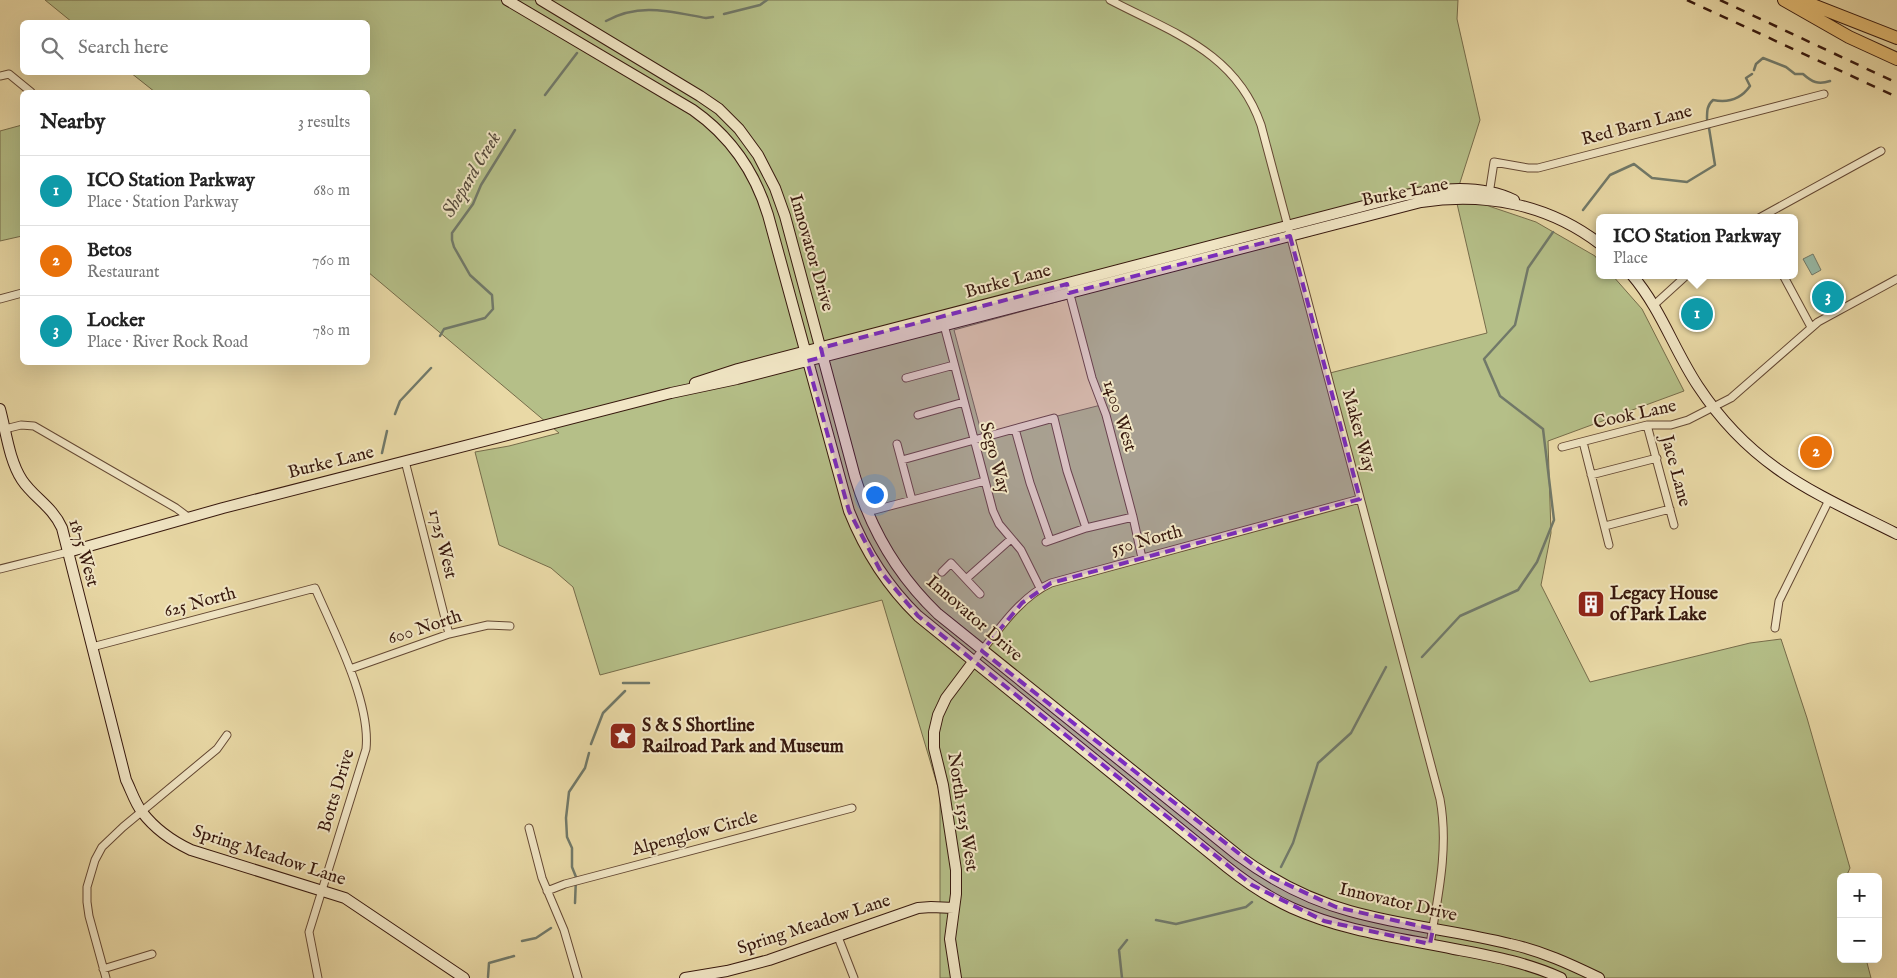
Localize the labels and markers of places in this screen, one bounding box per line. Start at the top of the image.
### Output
pin: 3 [1812,278,1844,316]
pin: 1 [1681,295,1713,333]
pin: 2 [1800,433,1832,471]
place label: Legacy House of Park Lake [1610,583,1719,627]
building icon: Legacy House of Park Lake [1576,589,1606,619]
place label: S & S Shortline Railroad Park and Museum [642,715,844,759]
place icon: S & S Shortline Railroad Park and Museum [608,721,638,751]

